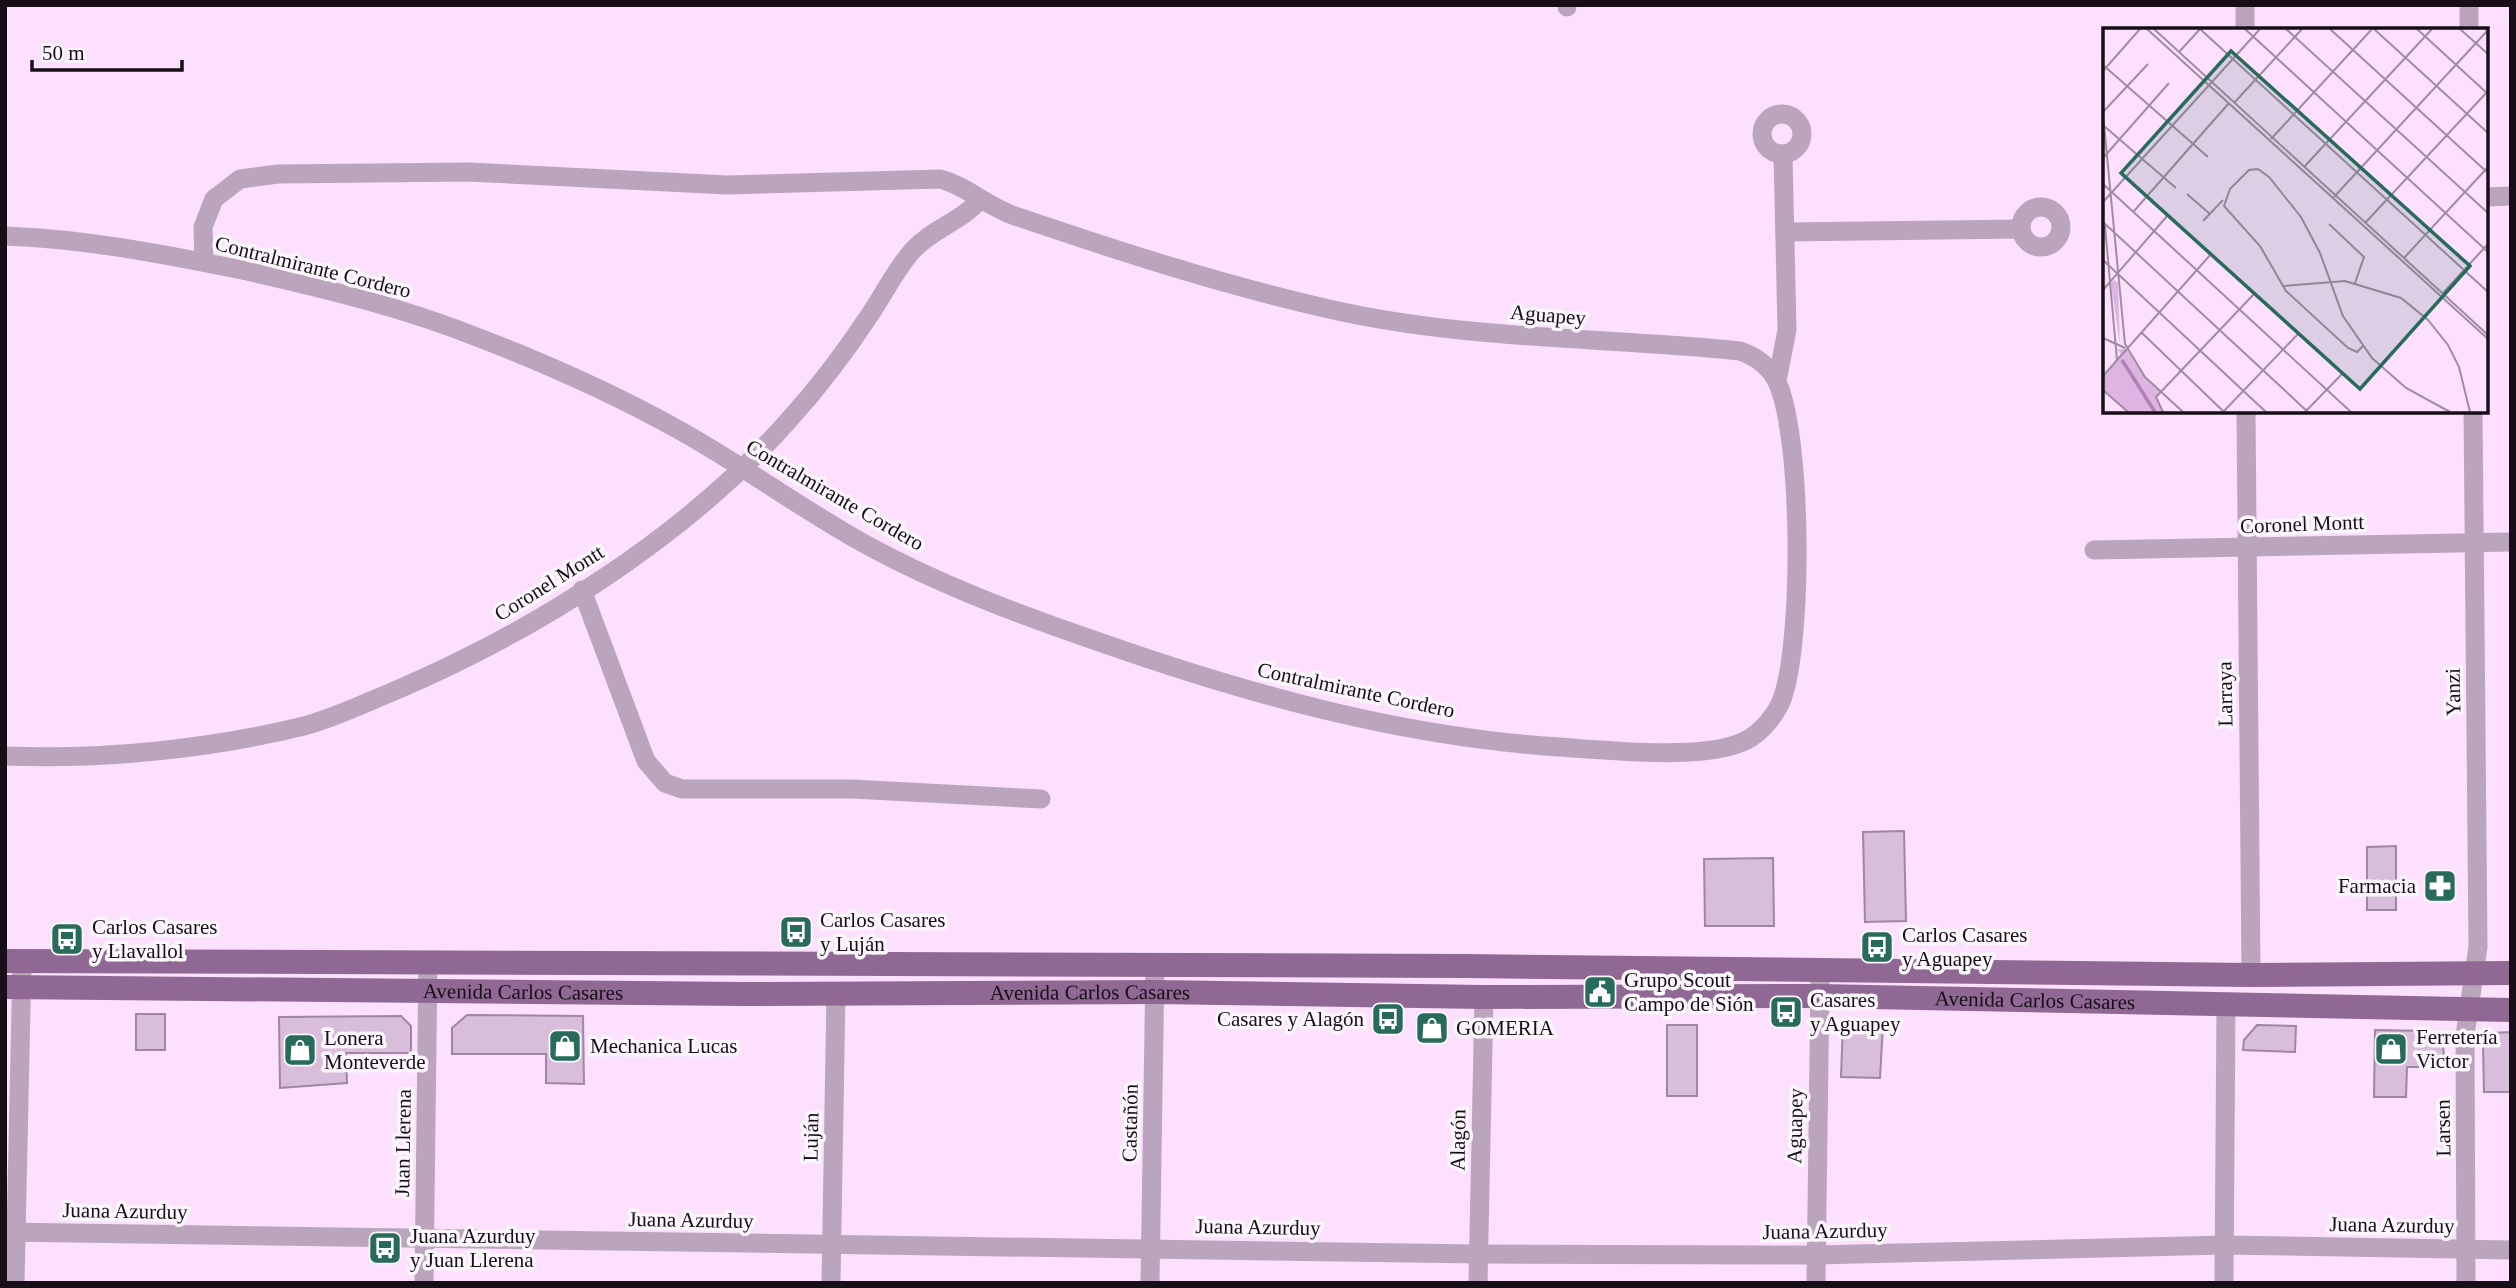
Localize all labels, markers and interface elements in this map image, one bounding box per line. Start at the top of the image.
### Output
scale bar [32,28,182,72]
inset map [2103,28,2488,413]
text: 50 m [42,41,85,65]
street label: Contralmirante Cordero [212,231,414,303]
street label: Aguapey [1509,300,1587,330]
street label: Contralmirante Cordero [742,434,928,556]
street label: Coronel Montt [2239,510,2365,538]
street label: Coronel Montt [490,540,608,626]
street label: Contralmirante Cordero [1255,657,1457,723]
street label: Larraya [2212,660,2238,727]
street label: Yanzi [2441,668,2465,716]
pharmacy icon: Farmacia [2421,867,2459,905]
place label: Farmacia [2338,874,2417,898]
place label: Carlos Casares y Luján [820,908,945,956]
bus stop icon: Carlos Casares y Luján [777,913,815,951]
place label: Carlos Casares y Llavallol [92,915,217,963]
bus stop icon: Carlos Casares y Llavallol [48,920,86,958]
place label: Carlos Casares y Aguapey [1902,923,2027,971]
bus stop icon: Carlos Casares y Aguapey [1858,928,1896,966]
place label: Grupo Scout Campo de Sión [1624,968,1754,1016]
public building icon: Grupo Scout Campo de Sión [1581,973,1619,1011]
street label: Avenida Carlos Casares [423,979,623,1005]
street label: Avenida Carlos Casares [990,980,1190,1005]
street label: Avenida Carlos Casares [1934,986,2135,1014]
place label: Casares y Aguapey [1810,988,1901,1036]
bus stop icon: Casares y Aguapey [1767,993,1805,1031]
bus stop icon: Casares y Alagón [1369,1000,1407,1038]
place label: Casares y Alagón [1217,1007,1364,1031]
shop icon: GOMERIA [1413,1009,1451,1047]
place label: GOMERIA [1456,1016,1555,1040]
place label: Ferretería Victor [2416,1025,2498,1073]
place label: Lonera Monteverde [324,1026,425,1074]
shop icon: Mechanica Lucas [546,1027,584,1065]
shop icon: Ferretería Victor [2372,1030,2410,1068]
shop icon: Lonera Monteverde [281,1031,319,1069]
place label: Mechanica Lucas [590,1034,738,1058]
street label: Castañón [1117,1083,1143,1162]
street label: Aguapey [1782,1087,1808,1164]
street label: Juan Llerena [390,1088,416,1197]
street label: Larsen [2430,1099,2455,1157]
street label: Alagón [1445,1108,1471,1171]
street label: Luján [799,1112,823,1162]
street label: Juana Azurduy [62,1198,188,1224]
street label: Juana Azurduy [628,1207,754,1233]
street label: Juana Azurduy [2329,1212,2455,1238]
street label: Juana Azurduy [1195,1214,1321,1240]
street label: Juana Azurduy [1762,1218,1888,1244]
place label: Juana Azurduy y Juan Llerena [410,1224,536,1272]
bus stop icon: Juana Azurduy y Juan Llerena [366,1229,404,1267]

